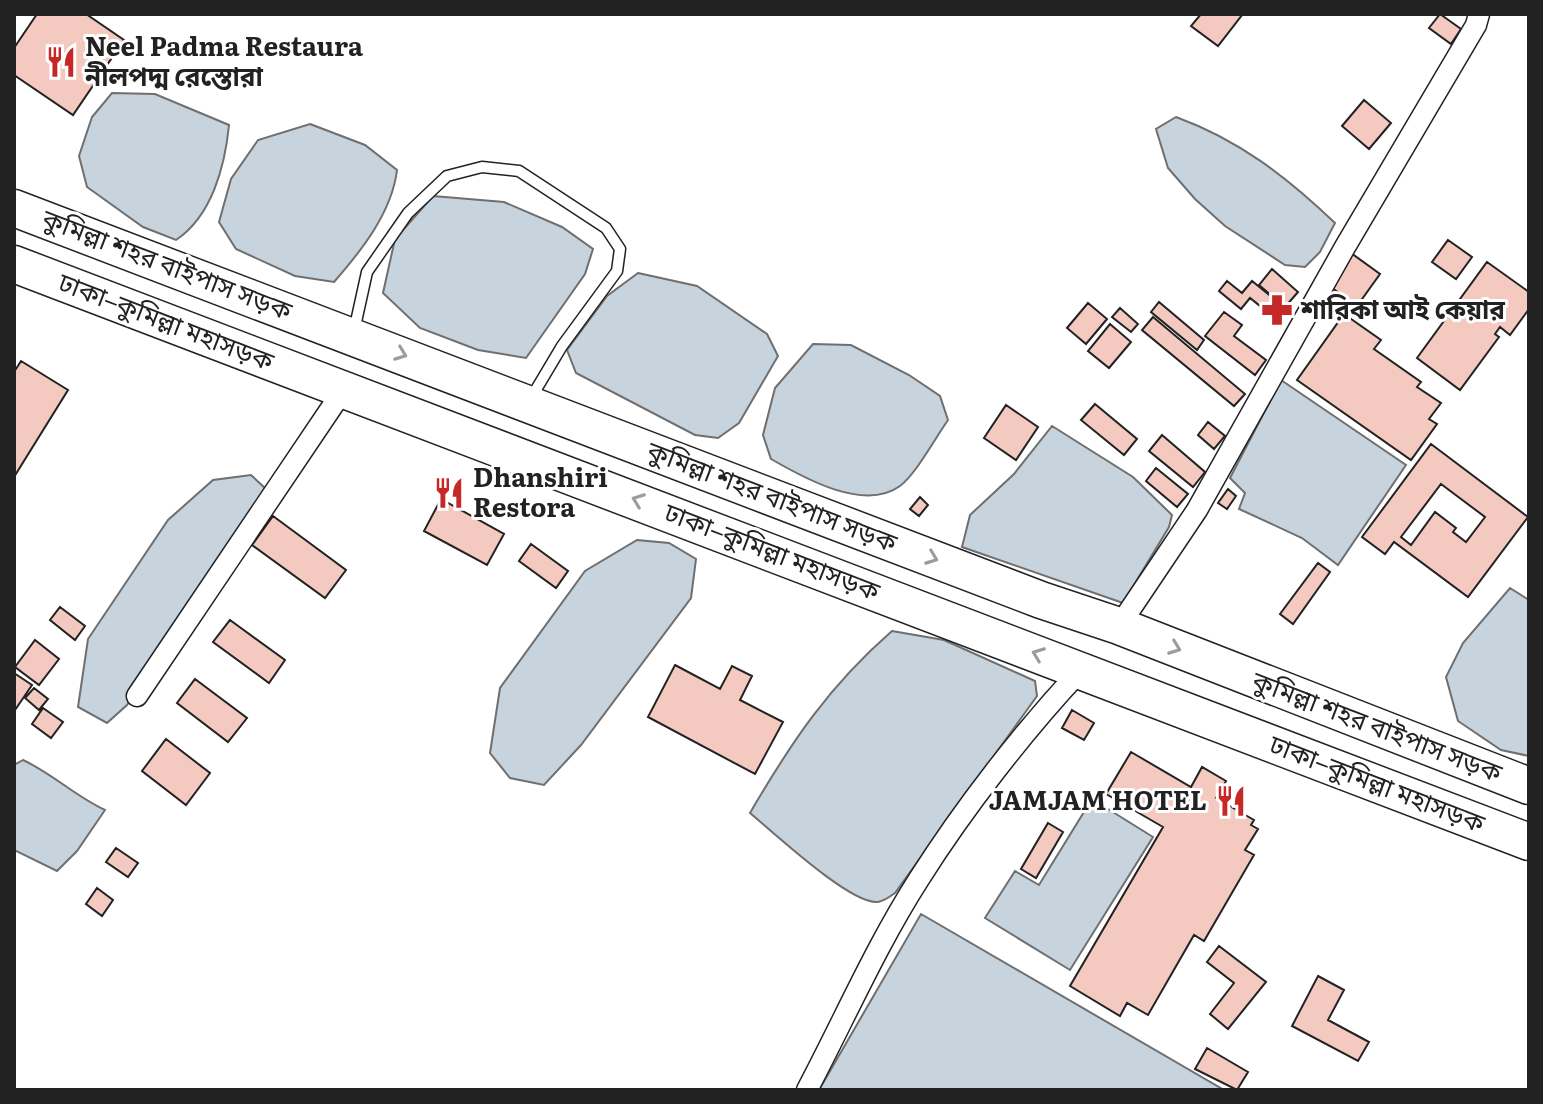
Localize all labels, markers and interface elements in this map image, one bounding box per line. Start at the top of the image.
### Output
place label: Neel Padma Restaura নীলপদ্ম রেস্তোরা [84,25,363,94]
restaurant icon: Neel Padma Restaura নীলপদ্ম রেস্তোরা [44,45,78,79]
street label: কুমিল্লা শহর বাইপাস সড়ক [37,197,299,329]
street label: ঢাকা–কুমিল্লা মহাসড়ক [53,260,281,379]
place label: শারিকা আই কেয়ার [1300,288,1505,327]
pharmacy icon: শারিকা আই কেয়ার [1260,293,1294,327]
one-way arrow [393,344,407,361]
street label: কুমিল্লা শহর বাইপাস সড়ক [642,429,904,561]
place label: Dhanshiri Restora [473,456,608,525]
restaurant icon: Dhanshiri Restora [432,476,466,510]
street label: ঢাকা–কুমিল্লা মহাসড়ক [659,490,887,609]
one-way arrow [632,493,646,510]
one-way arrow [924,548,938,565]
one-way arrow [1167,638,1181,655]
one-way arrow [1032,647,1046,664]
street label: কুমিল্লা শহর বাইপাস সড়ক [1247,659,1509,791]
street label: ঢাকা–কুমিল্লা মহাসড়ক [1264,722,1492,841]
place label: JAMJAM HOTEL [989,779,1207,818]
restaurant icon: JAMJAM HOTEL [1214,784,1248,818]

